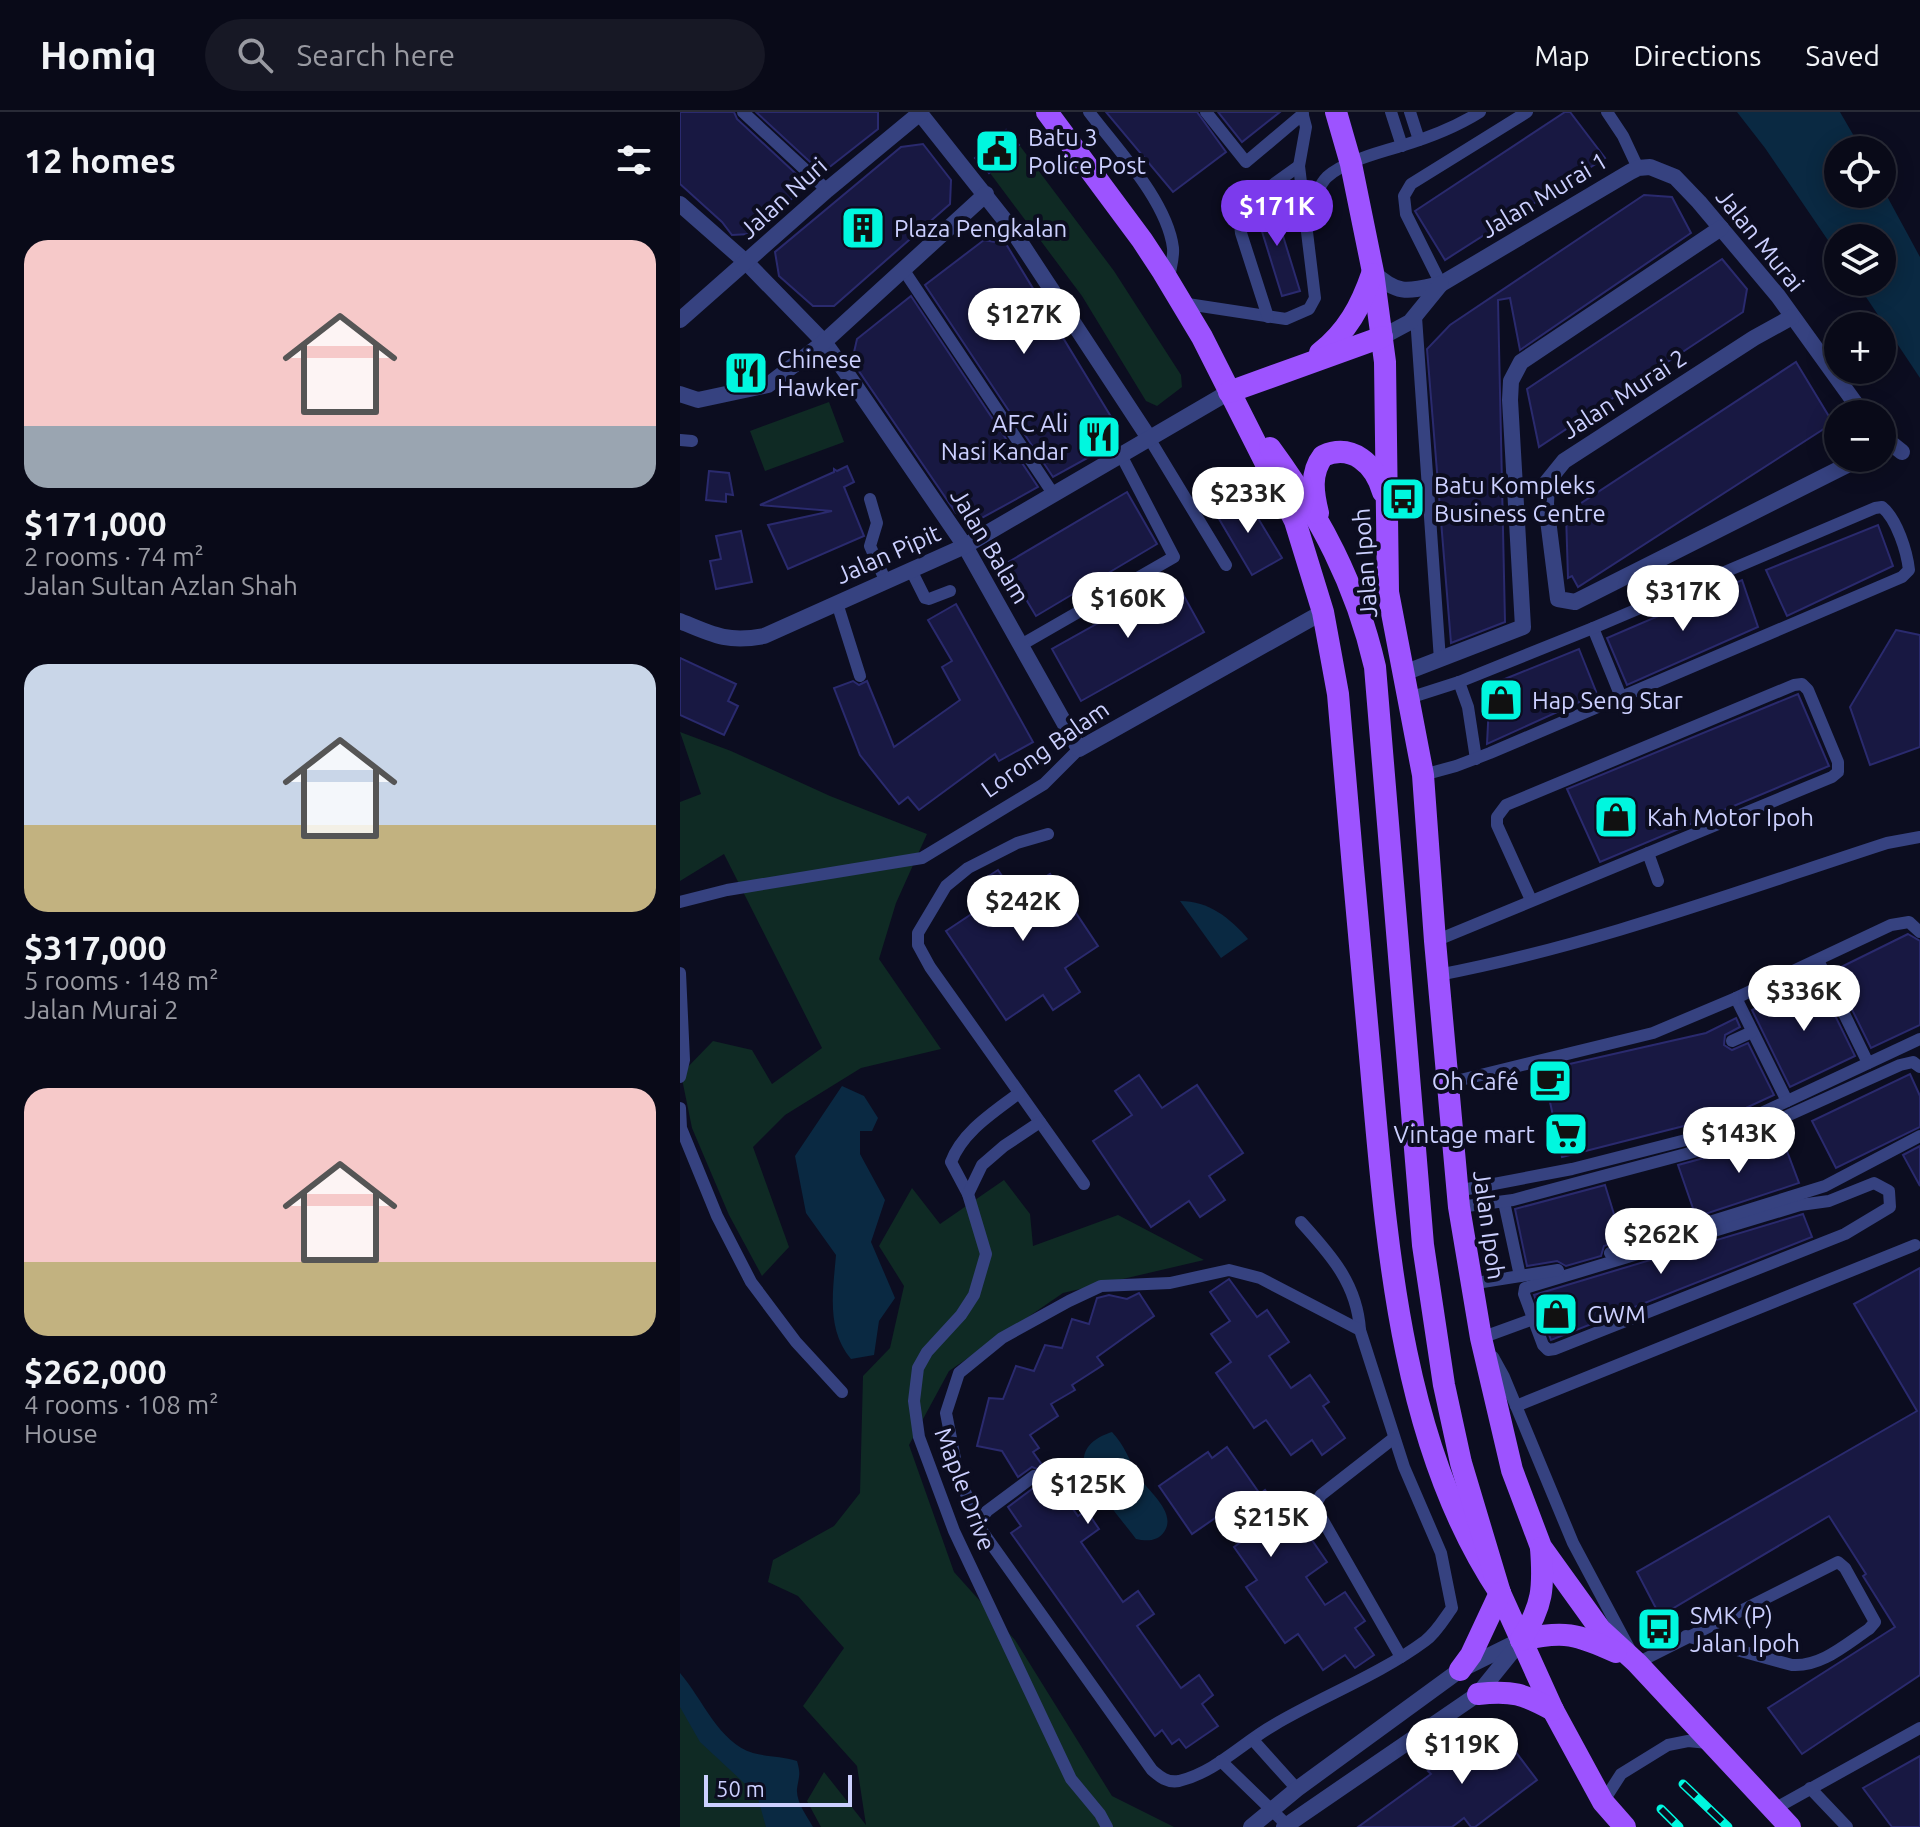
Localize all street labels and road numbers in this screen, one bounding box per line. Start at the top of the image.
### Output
street label: Jalan Murai 1 [1476,147,1612,243]
street label: Jalan Nuri [734,152,832,244]
street label: Jalan Murai [1711,183,1809,297]
street label: Jalan Murai 2 [1557,344,1691,444]
street label: Jalan Balam [945,484,1035,608]
street label: Jalan Ipoh [1348,507,1382,619]
street label: Jalan Pipit [832,519,945,589]
street label: Lorong Balam [976,695,1114,803]
street label: Jalan Ipoh [1468,1169,1510,1281]
street label: Maple Drive [929,1424,1001,1554]

